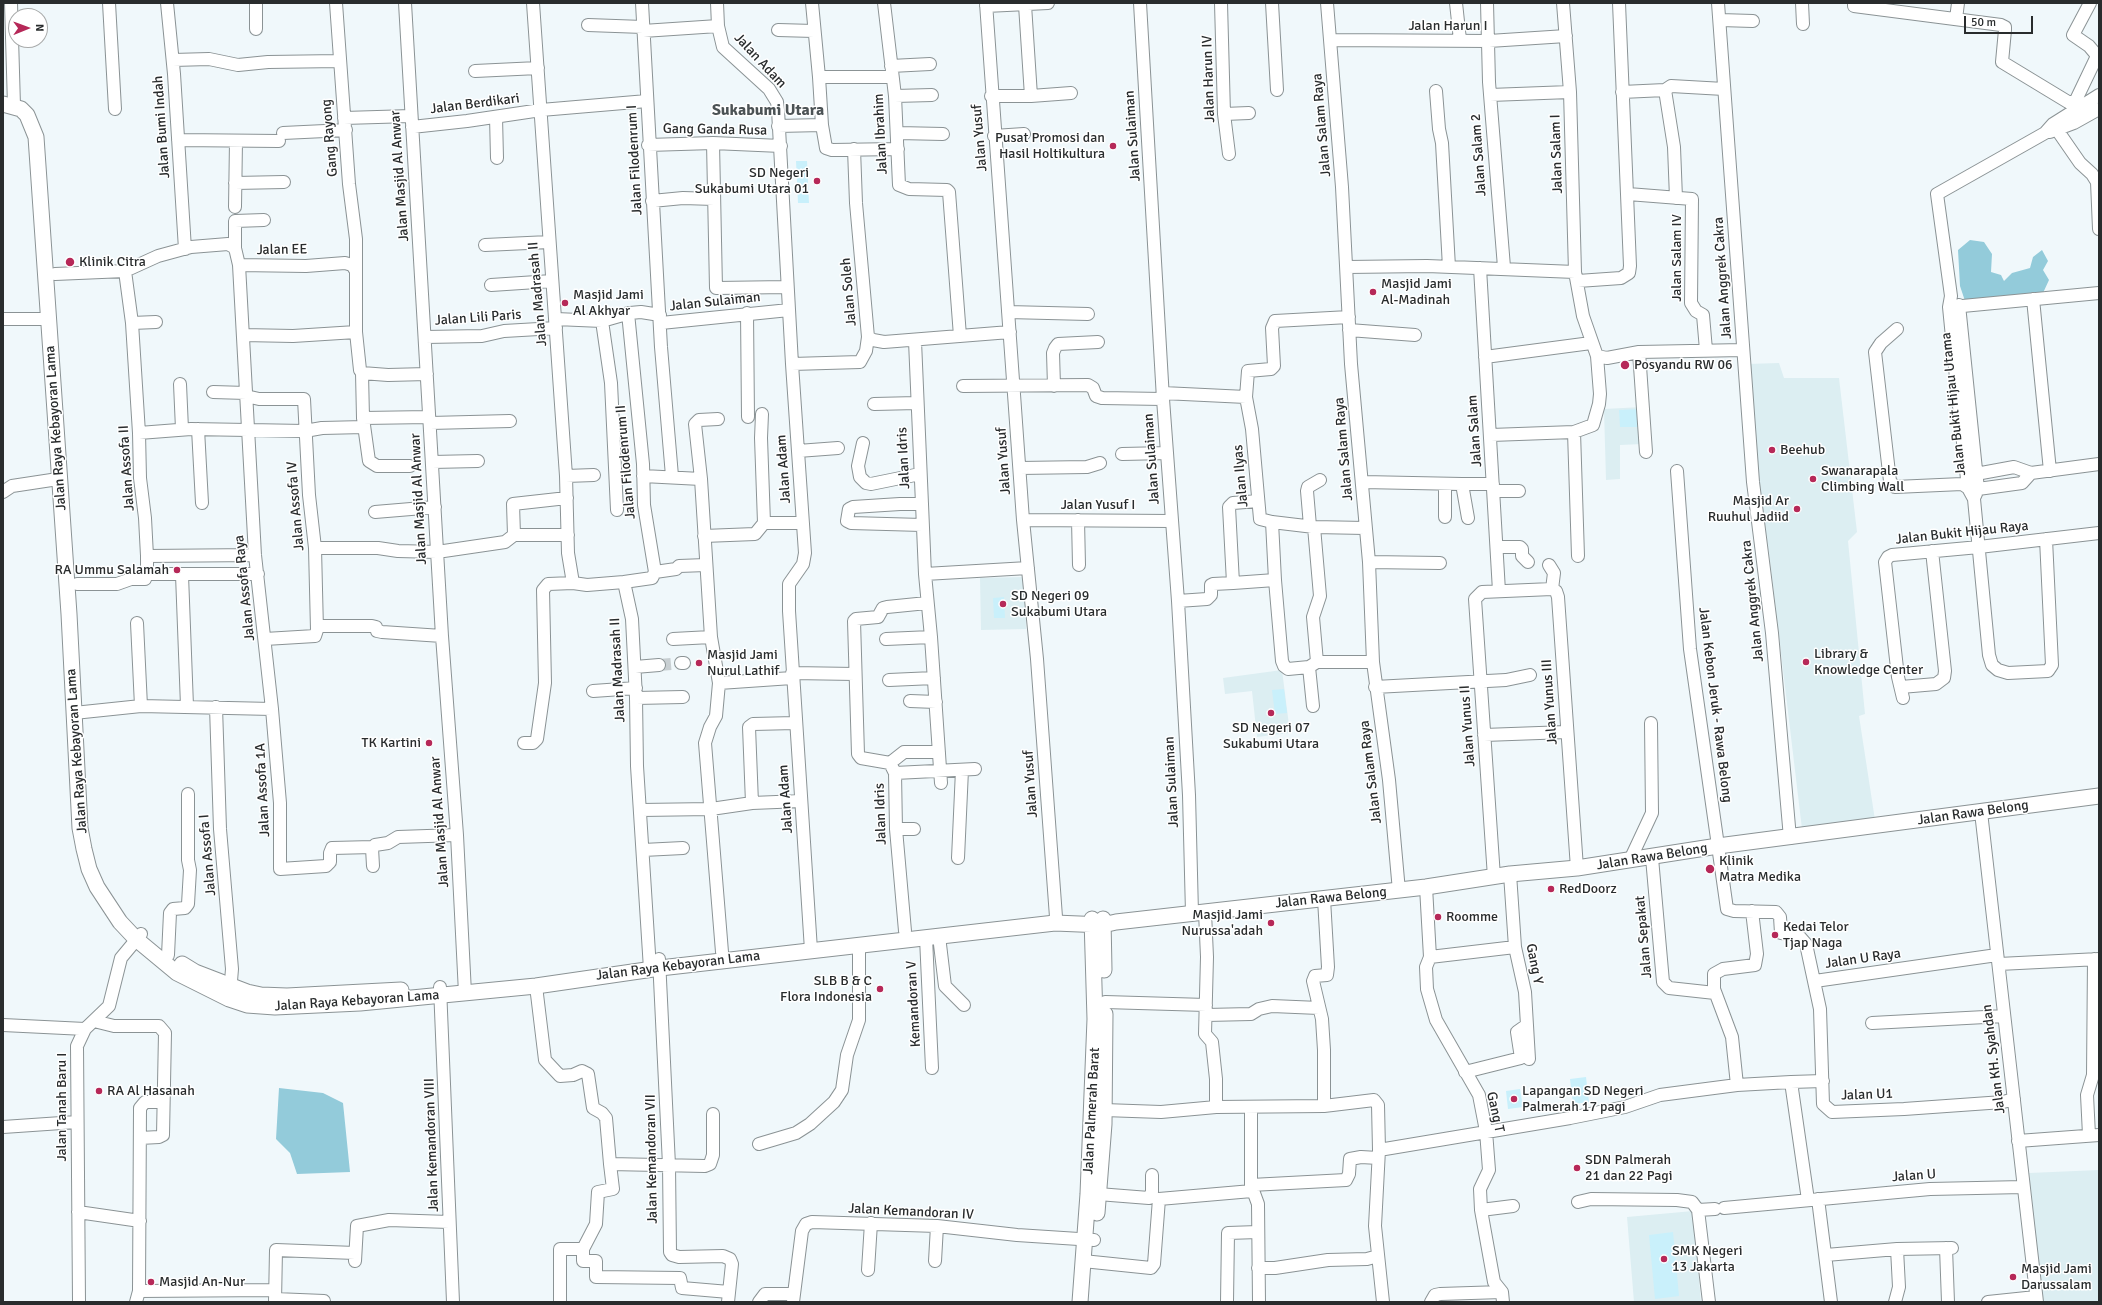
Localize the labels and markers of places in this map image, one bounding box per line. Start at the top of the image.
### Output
place label: Pusat Promosi dan Hasil Holtikultura [995,130,1105,162]
marker: Pusat Promosi dan Hasil Holtikultura [1108,141,1118,151]
place label: SD Negeri Sukabumi Utara 01 [695,165,809,198]
marker: SD Negeri Sukabumi Utara 01 [812,176,822,186]
place label: Klinik Citra [79,254,146,270]
marker: Klinik Citra [64,256,76,268]
place label: Masjid Jami Al-Madinah [1381,276,1452,308]
place label: Masjid Jami Al Akhyar [573,287,644,320]
marker: Masjid Jami Al-Madinah [1368,287,1378,297]
marker: Masjid Jami Al Akhyar [560,298,570,308]
place label: Posyandu RW 06 [1634,357,1733,373]
marker: Posyandu RW 06 [1619,359,1631,371]
place label: Beehub [1780,442,1825,458]
marker: Beehub [1767,445,1777,455]
place label: Swanarapala Climbing Wall [1821,463,1904,496]
marker: Swanarapala Climbing Wall [1808,474,1818,484]
place label: Masjid Ar Ruuhul Jadiid [1708,493,1789,526]
marker: Masjid Ar Ruuhul Jadiid [1792,504,1802,514]
place label: RA Ummu Salamah [55,562,169,578]
marker: RA Ummu Salamah [172,565,182,575]
place label: SD Negeri 09 Sukabumi Utara [1011,588,1107,620]
marker: SD Negeri 09 Sukabumi Utara [998,599,1008,609]
place label: Library & Knowledge Center [1814,646,1923,678]
place label: Masjid Jami Nurul Lathif [707,647,779,680]
marker: Library & Knowledge Center [1801,657,1811,667]
marker: Masjid Jami Nurul Lathif [694,658,704,668]
marker: SD Negeri 07 Sukabumi Utara [1266,708,1276,718]
place label: SD Negeri 07 Sukabumi Utara [1223,720,1319,752]
place label: TK Kartini [362,735,421,751]
marker: TK Kartini [424,738,434,748]
place label: Klinik Matra Medika [1719,853,1801,886]
marker: Klinik Matra Medika [1704,863,1716,875]
place label: RedDoorz [1559,881,1617,897]
marker: RedDoorz [1546,884,1556,894]
place label: Masjid Jami Nurussa'adah [1182,907,1263,940]
place label: Roomme [1446,909,1498,925]
marker: Roomme [1433,912,1443,922]
marker: Masjid Jami Nurussa'adah [1266,918,1276,928]
place label: Kedai Telor Tjap Naga [1783,919,1849,952]
marker: Kedai Telor Tjap Naga [1770,930,1780,940]
place label: SLB B & C Flora Indonesia [780,973,872,1006]
marker: SLB B & C Flora Indonesia [875,984,885,994]
place label: RA Al Hasanah [107,1083,195,1099]
place label: Lapangan SD Negeri Palmerah 17 pagi [1522,1083,1644,1116]
marker: RA Al Hasanah [94,1086,104,1096]
marker: Lapangan SD Negeri Palmerah 17 pagi [1509,1094,1519,1104]
place label: SDN Palmerah 21 dan 22 Pagi [1585,1152,1672,1184]
marker: SDN Palmerah 21 dan 22 Pagi [1572,1163,1582,1173]
place label: SMK Negeri 13 Jakarta [1672,1243,1742,1276]
marker: SMK Negeri 13 Jakarta [1659,1254,1669,1264]
place label: Masjid Jami Darussalam [2021,1261,2092,1294]
marker: Masjid Jami Darussalam [2008,1272,2018,1282]
place label: Masjid An-Nur [159,1274,245,1290]
marker: Masjid An-Nur [146,1277,156,1287]

